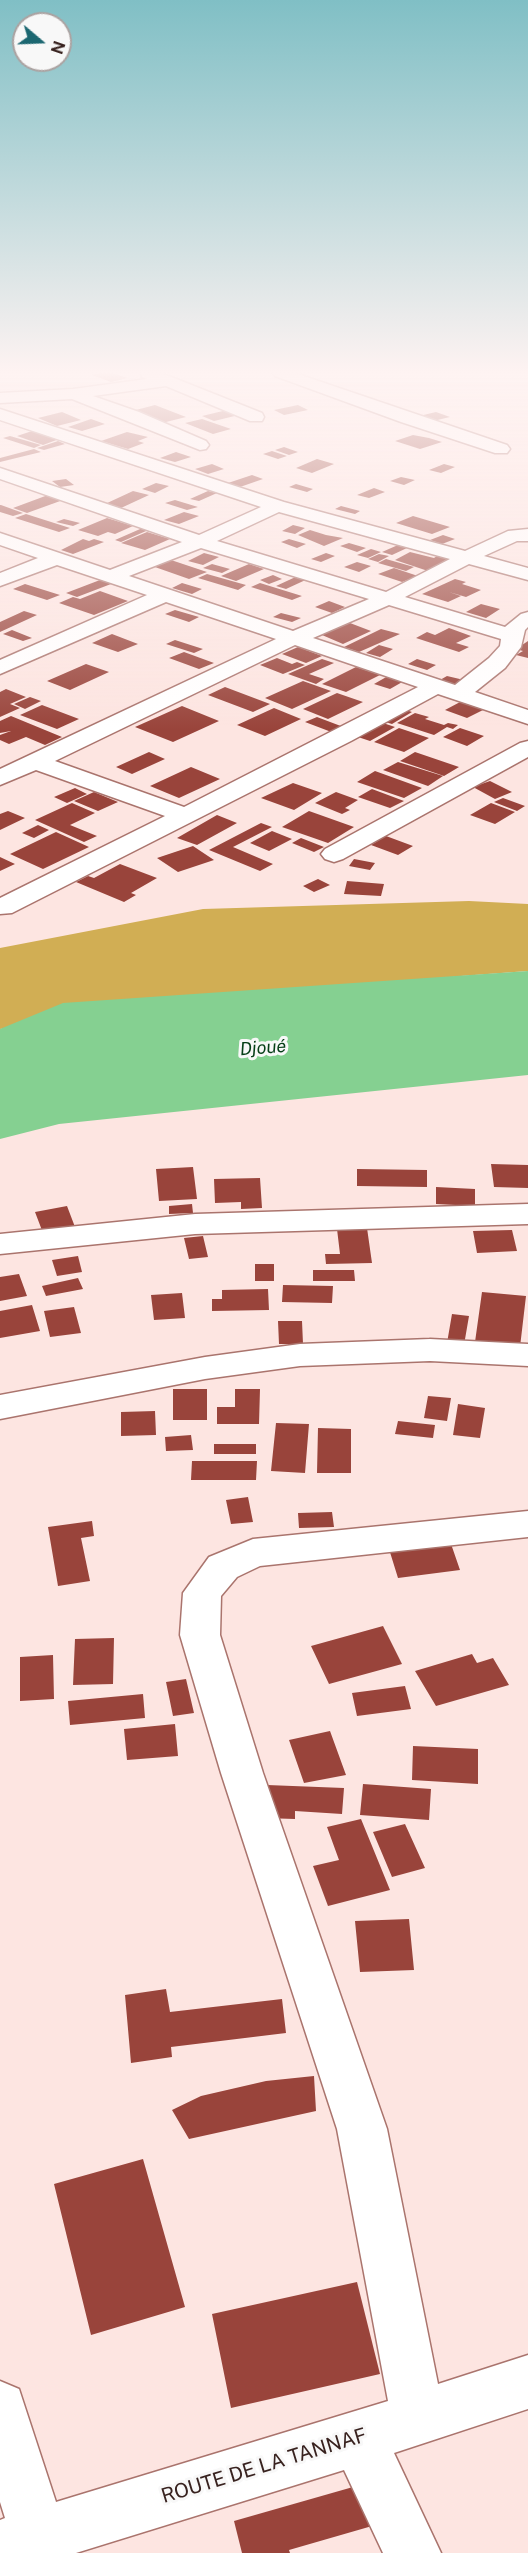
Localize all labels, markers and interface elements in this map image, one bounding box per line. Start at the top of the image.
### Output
north arrow [12,12,72,72]
text: N [47,38,69,56]
water label: Djoué [239,1036,287,1060]
street label: ROUTE DE LA TANNAF [158,2423,370,2509]

